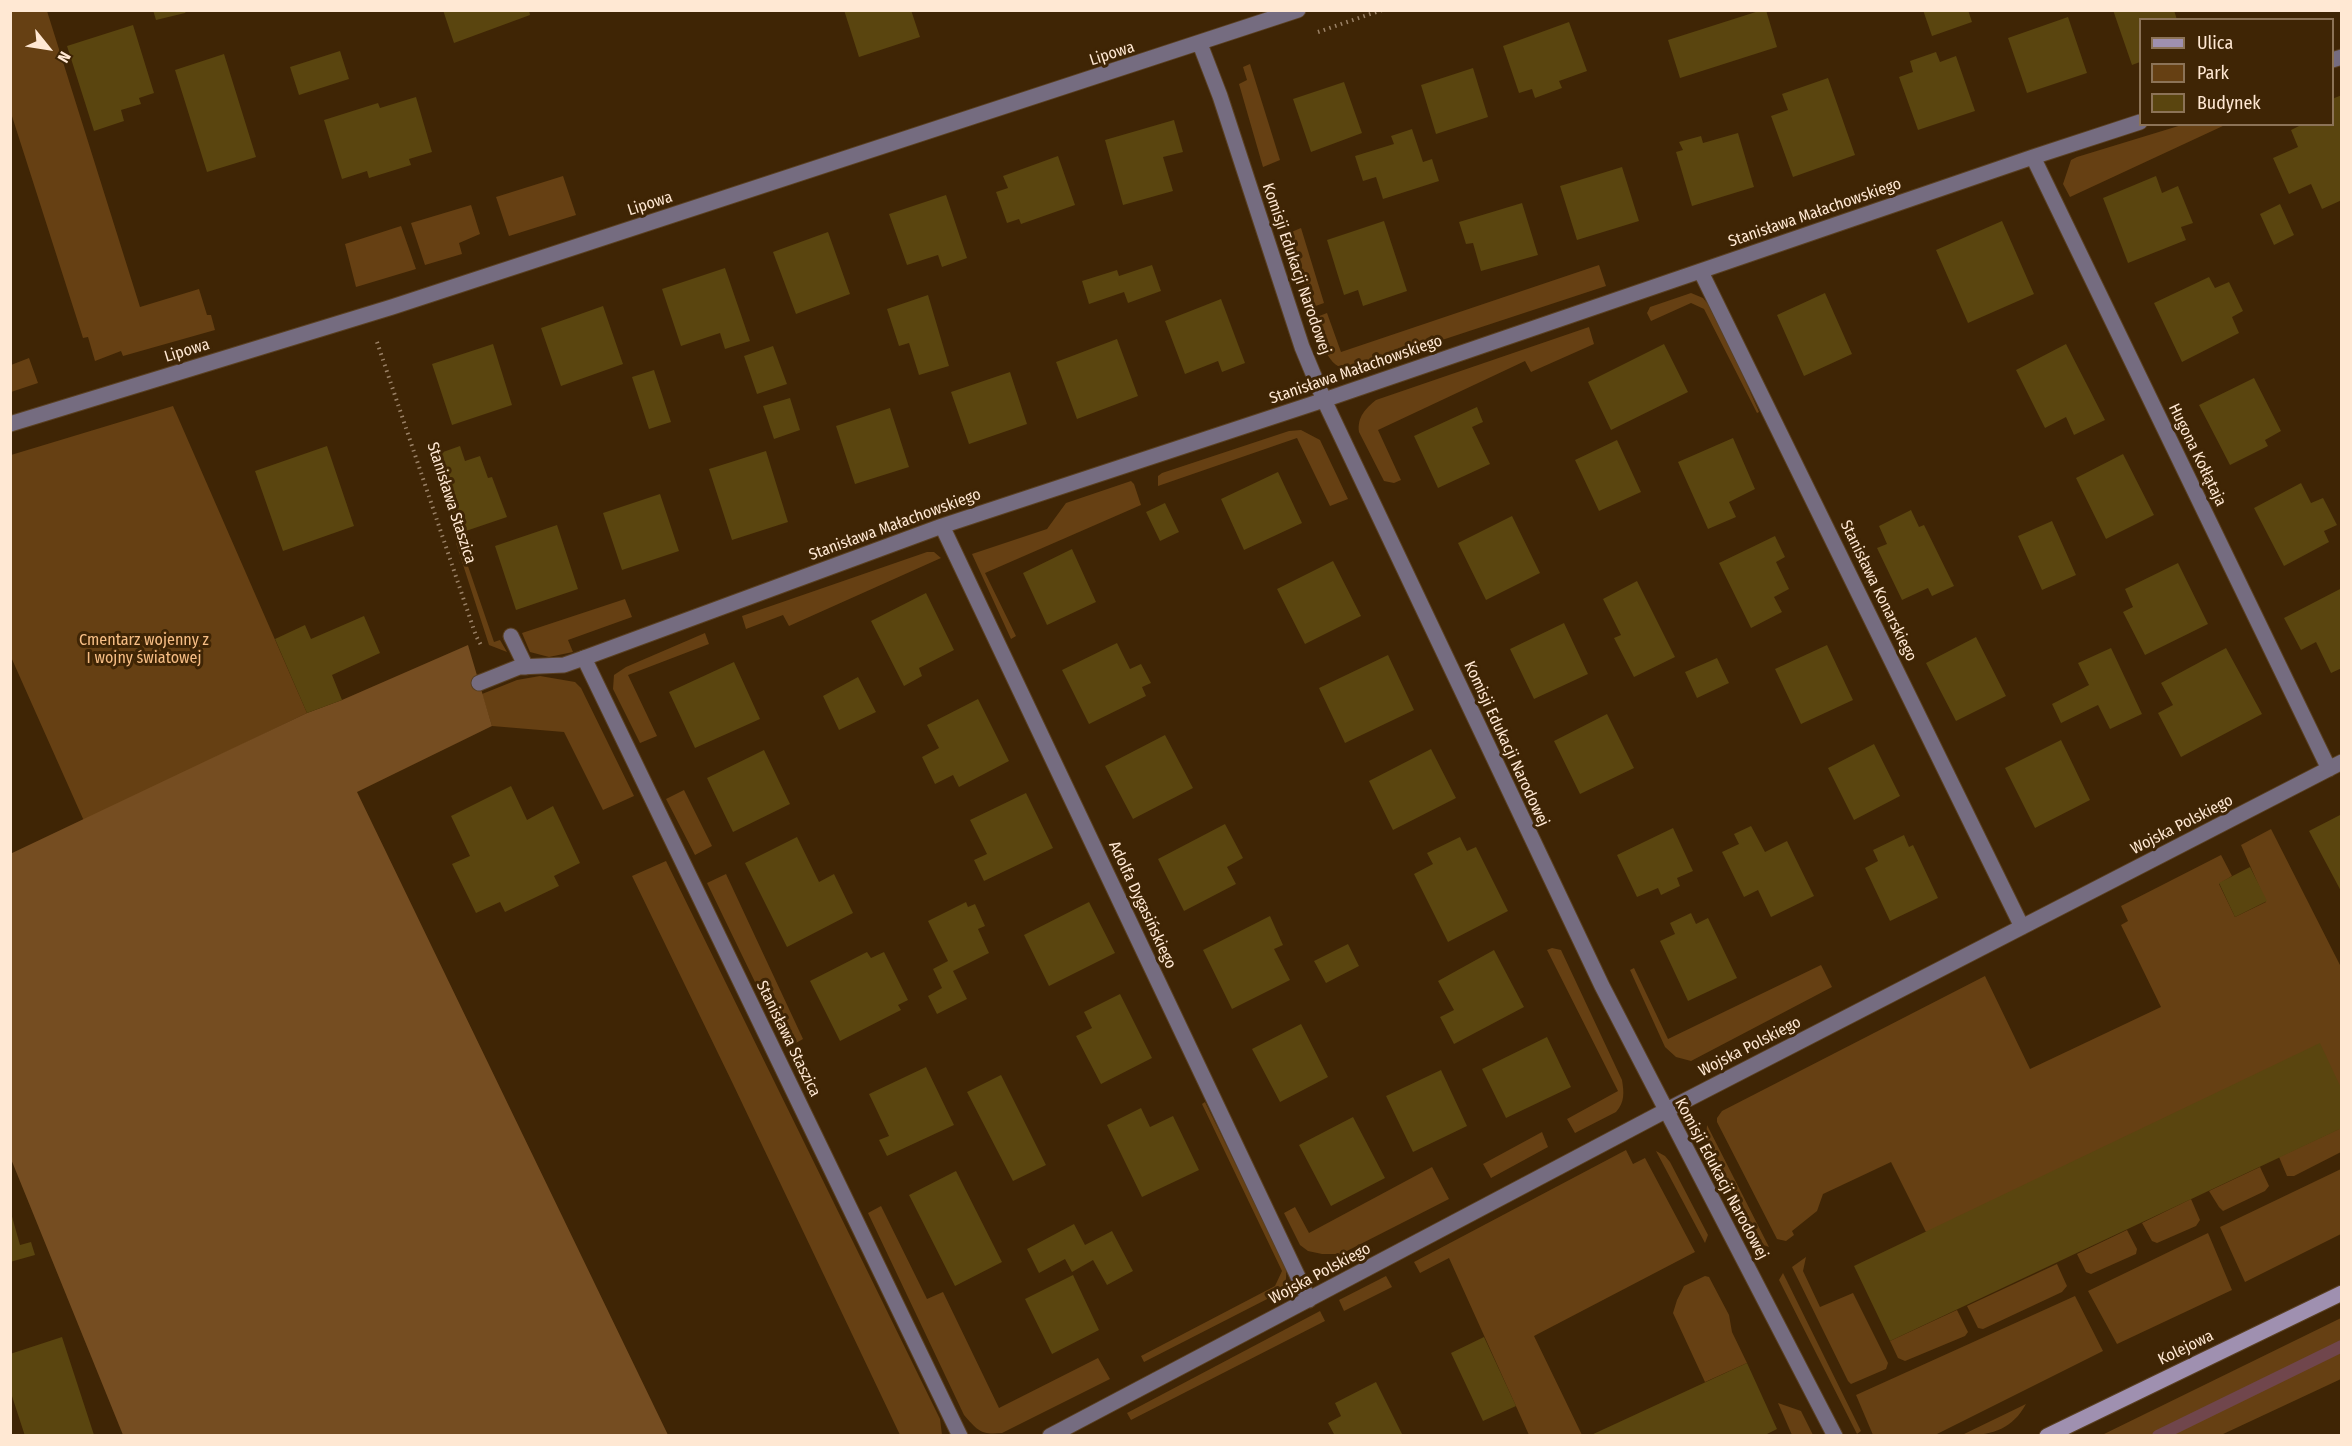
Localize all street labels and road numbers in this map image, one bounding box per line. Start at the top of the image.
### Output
street label: Lipowa [1087,38,1137,70]
street label: Stanisława Małachowskiego [1726,174,1904,252]
street label: Komisji Edukacji Narodowej [1258,181,1334,357]
street label: Lipowa [625,188,675,220]
street label: Stanisława Małachowskiego [1267,331,1445,409]
street label: Lipowa [162,335,212,367]
street label: Hugona Kołłątaja [2164,400,2230,510]
street label: Stanisława Staszica [422,440,480,566]
street label: Stanisława Małachowskiego [806,485,984,565]
street label: Stanisława Konarskiego [1836,517,1920,665]
street label: Komisji Edukacji Narodowej [1459,658,1553,830]
street label: Wojska Polskiego [2128,791,2236,859]
street label: Adolfa Dygasińskiego [1104,838,1180,972]
street label: Stanisława Staszica [752,978,824,1100]
street label: Wojska Polskiego [1696,1013,1804,1081]
street label: Komisji Edukacji Narodowej [1670,1095,1772,1263]
street label: Wojska Polskiego [1266,1239,1374,1309]
street label: Kolejowa [2155,1326,2217,1370]

